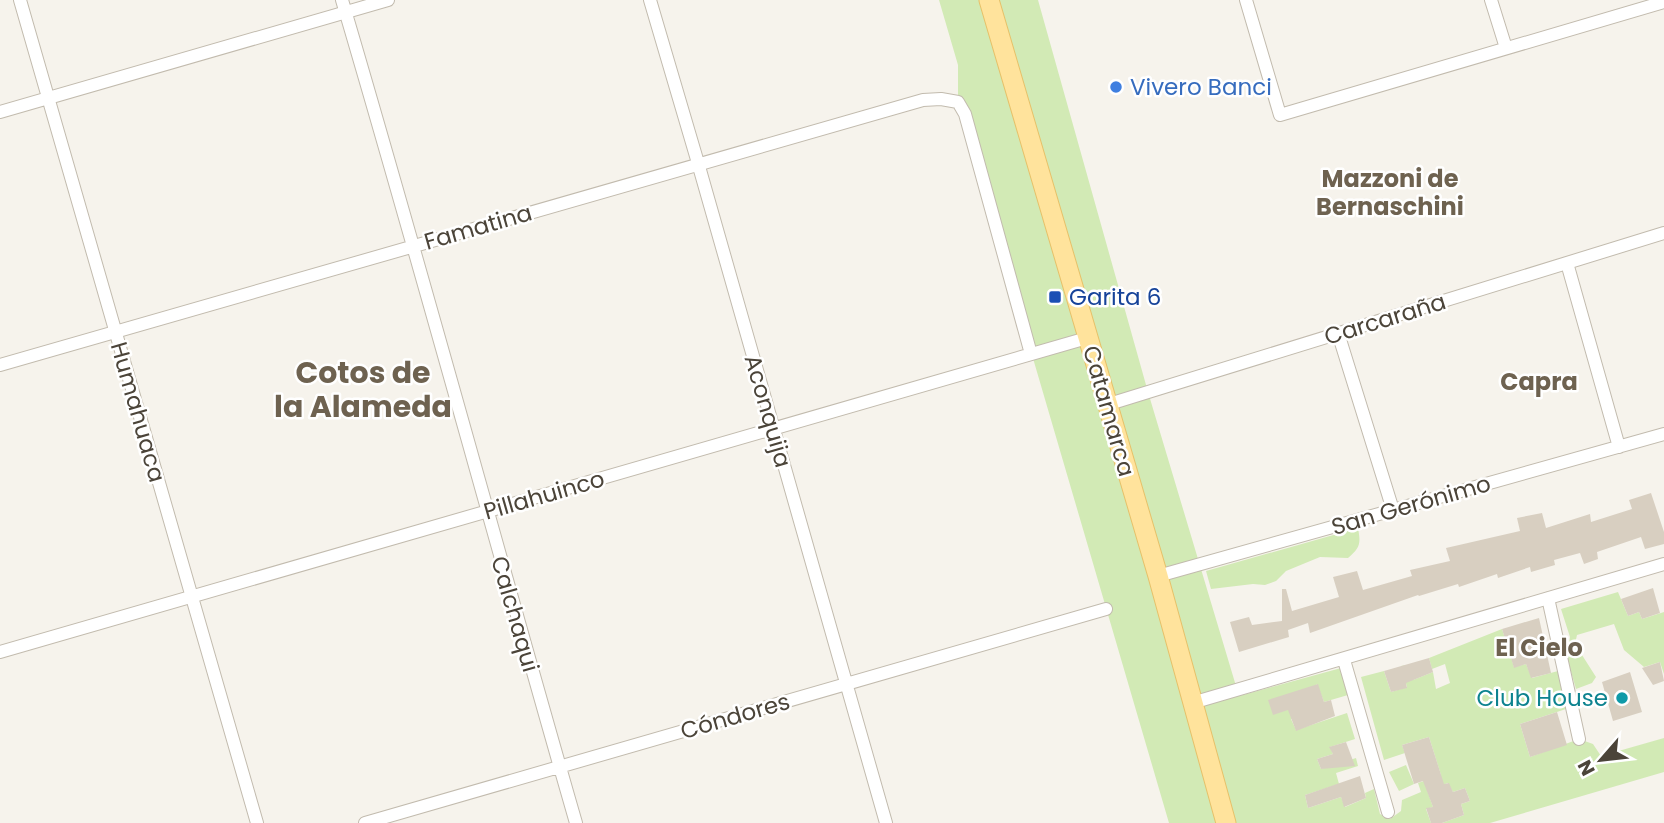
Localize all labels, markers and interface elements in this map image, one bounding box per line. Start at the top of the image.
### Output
place label: Vivero Banci [1130,71,1272,103]
marker: Vivero Banci [1108,79,1124,95]
district label: Mazzoni de Bernaschini [1316,162,1464,223]
street label: Famatina [420,196,536,258]
place label: Garita 6 [1069,281,1161,313]
street label: Carcaraña [1320,285,1450,353]
marker: Garita 6 [1047,289,1063,305]
street label: Humahuaca [103,338,173,486]
street label: Catamarca [1075,342,1143,480]
district label: Cotos de la Alameda [274,351,452,428]
street label: Aconquija [737,351,799,471]
district label: Capra [1500,365,1578,398]
street label: Pillahuinco [480,462,608,528]
street label: San Gerónimo [1328,467,1494,543]
street label: Calchaqui [483,552,547,676]
district label: El Cielo [1495,631,1583,664]
place label: Club House [1477,682,1608,714]
street label: Cóndores [677,685,793,747]
marker: Club House [1614,690,1630,706]
north arrow [1566,725,1636,795]
text: N [1571,755,1602,780]

